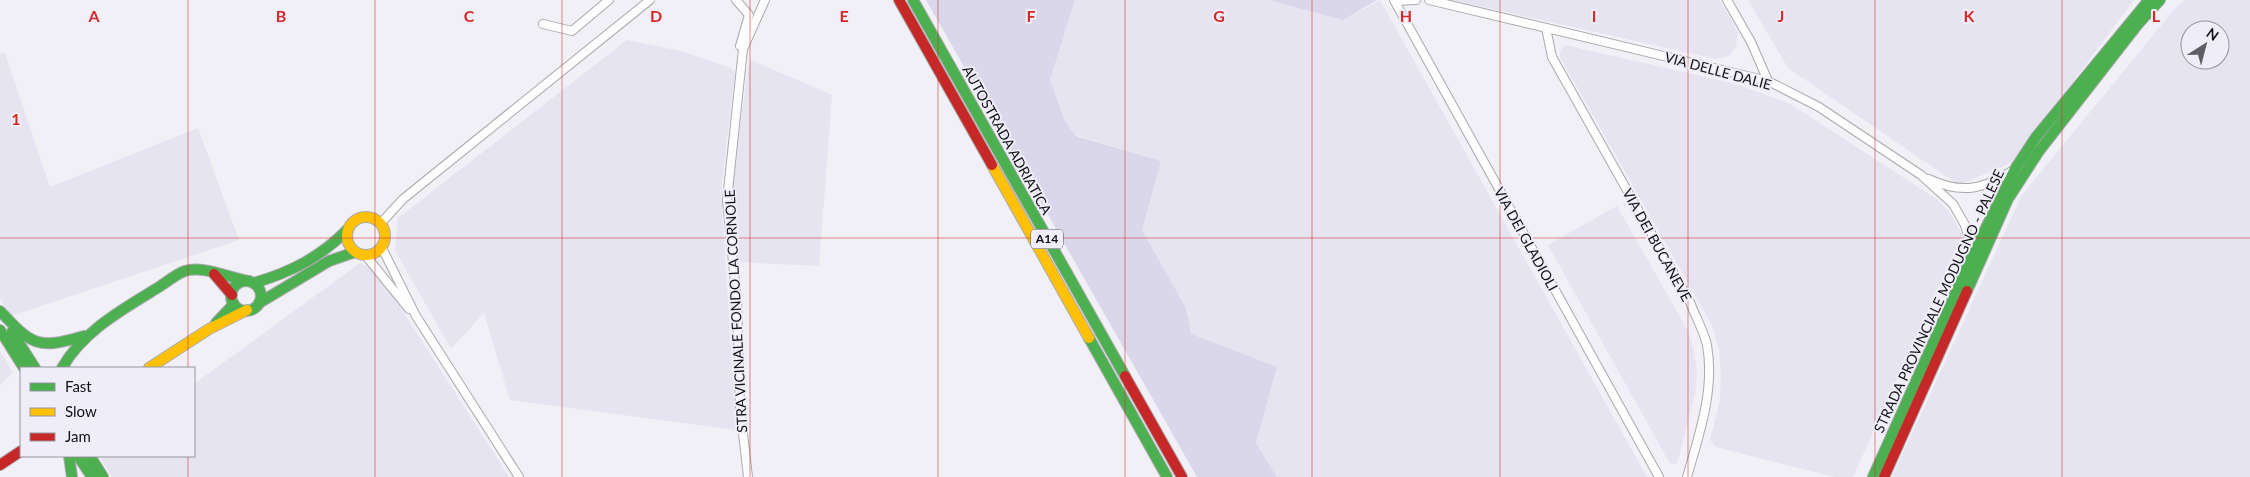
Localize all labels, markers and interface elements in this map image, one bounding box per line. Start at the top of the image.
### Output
text: A [87,6,100,25]
text: B [276,6,286,25]
text: C [464,6,475,25]
text: D [650,6,662,25]
text: E [839,6,849,25]
text: F [1026,6,1036,25]
text: G [1213,6,1225,25]
text: H [1400,6,1412,25]
text: I [1592,6,1596,25]
text: J [1778,6,1784,25]
text: K [1964,6,1976,25]
text: L [2152,6,2161,25]
north arrow [2180,20,2230,70]
text: N [2204,24,2222,44]
street label: VIA DELLE DALIE [1663,48,1773,93]
street label: AUTOSTRADA ADRIATICA [959,62,1056,218]
text: 1 [11,109,21,128]
street label: STRADA PROVINCIALE MODUGNO - PALESE [1870,166,2007,435]
street label: VIA DEI GLADIOLI [1491,184,1562,294]
street label: VIA DEI BUCANEVE [1619,185,1696,304]
street label: STRA VICINALE FONDO LA CORNOLE [721,189,750,433]
road number: A14 [1031,230,1063,248]
legend [20,367,195,457]
text: Fast [65,377,92,395]
text: Slow [65,402,97,420]
text: Jam [65,427,91,445]

